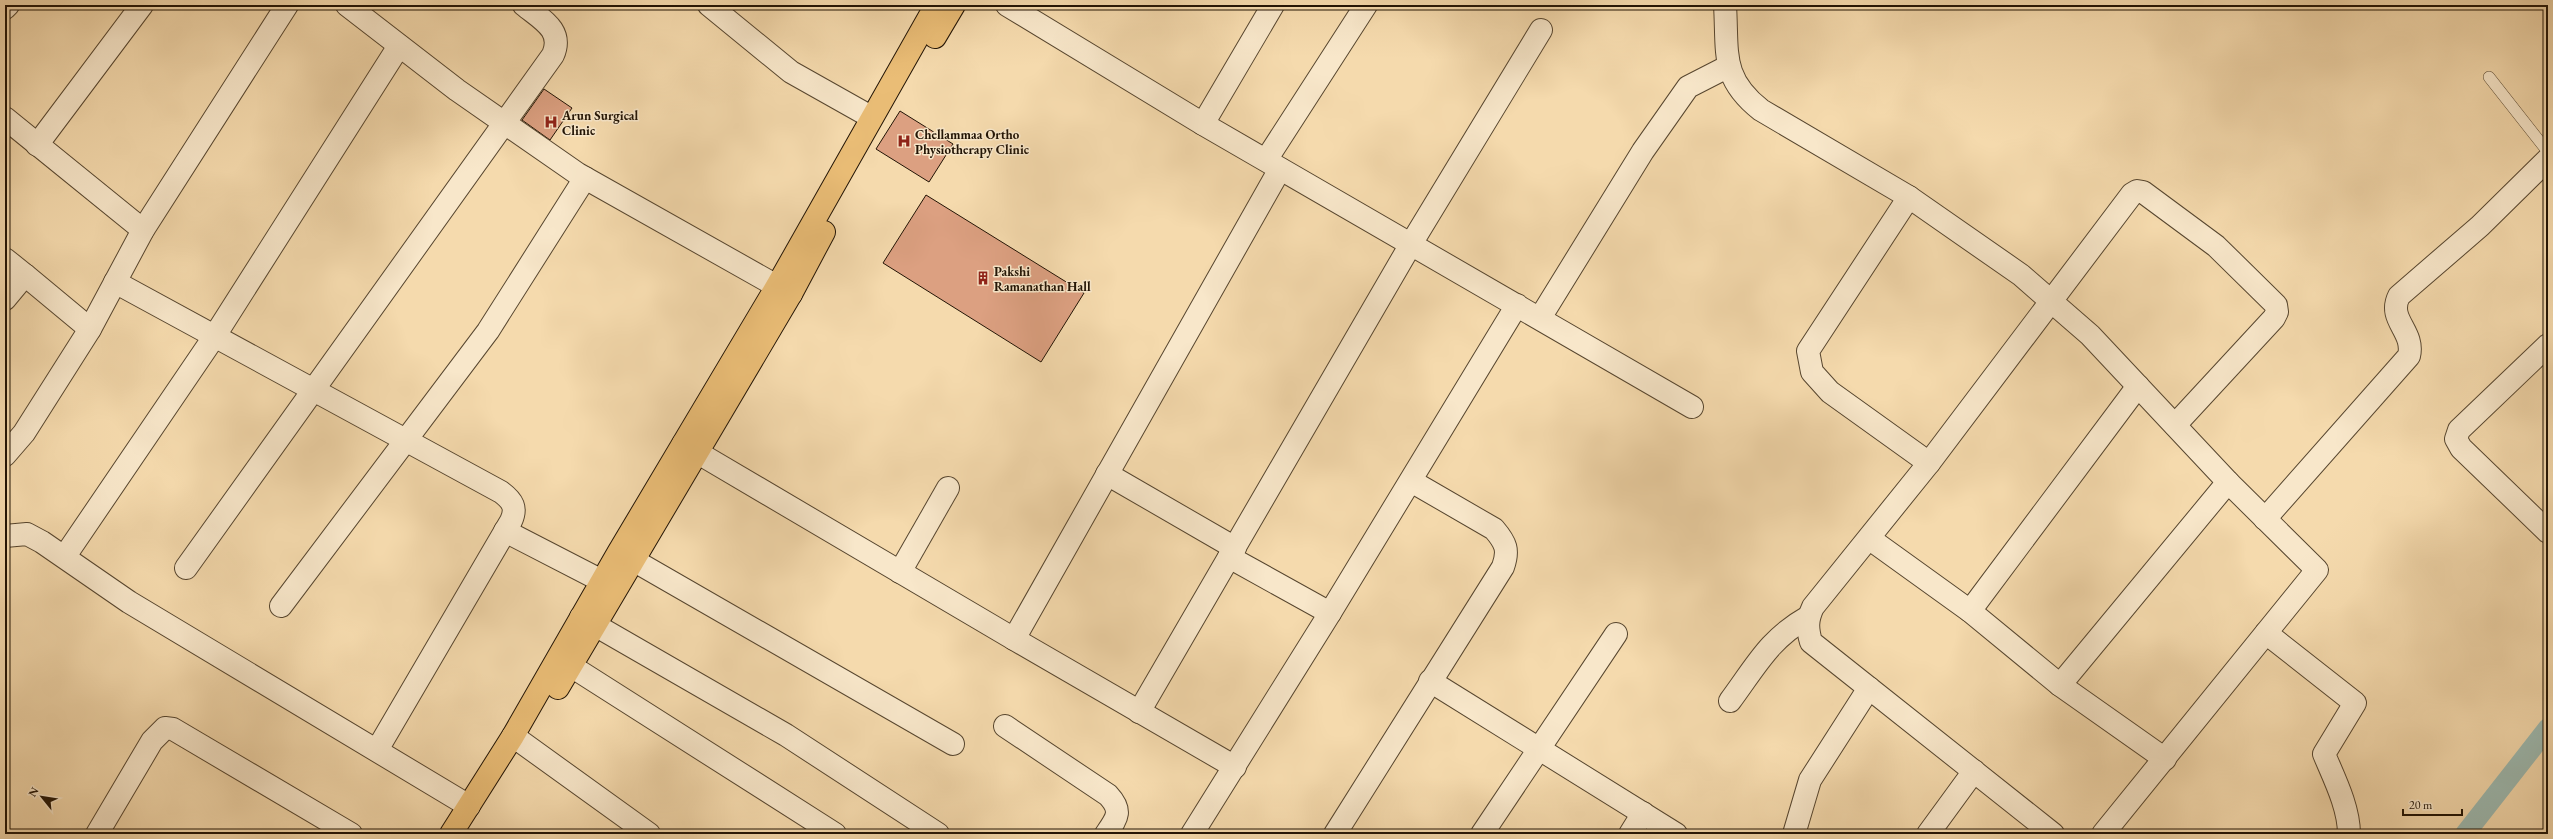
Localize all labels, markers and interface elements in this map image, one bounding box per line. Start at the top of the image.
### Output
place label: Arun Surgical Clinic [561,107,638,139]
hospital icon: Arun Surgical Clinic [543,114,559,130]
place label: Chellammaa Ortho Physiotherapy Clinic [915,126,1030,158]
hospital icon: Chellammaa Ortho Physiotherapy Clinic [896,133,912,149]
place label: Pakshi Ramanathan Hall [994,263,1091,295]
building icon: Pakshi Ramanathan Hall [975,270,991,286]
north arrow [22,777,62,817]
text: N [25,785,42,799]
scale bar [2403,791,2462,817]
text: 20 m [2409,797,2433,813]

